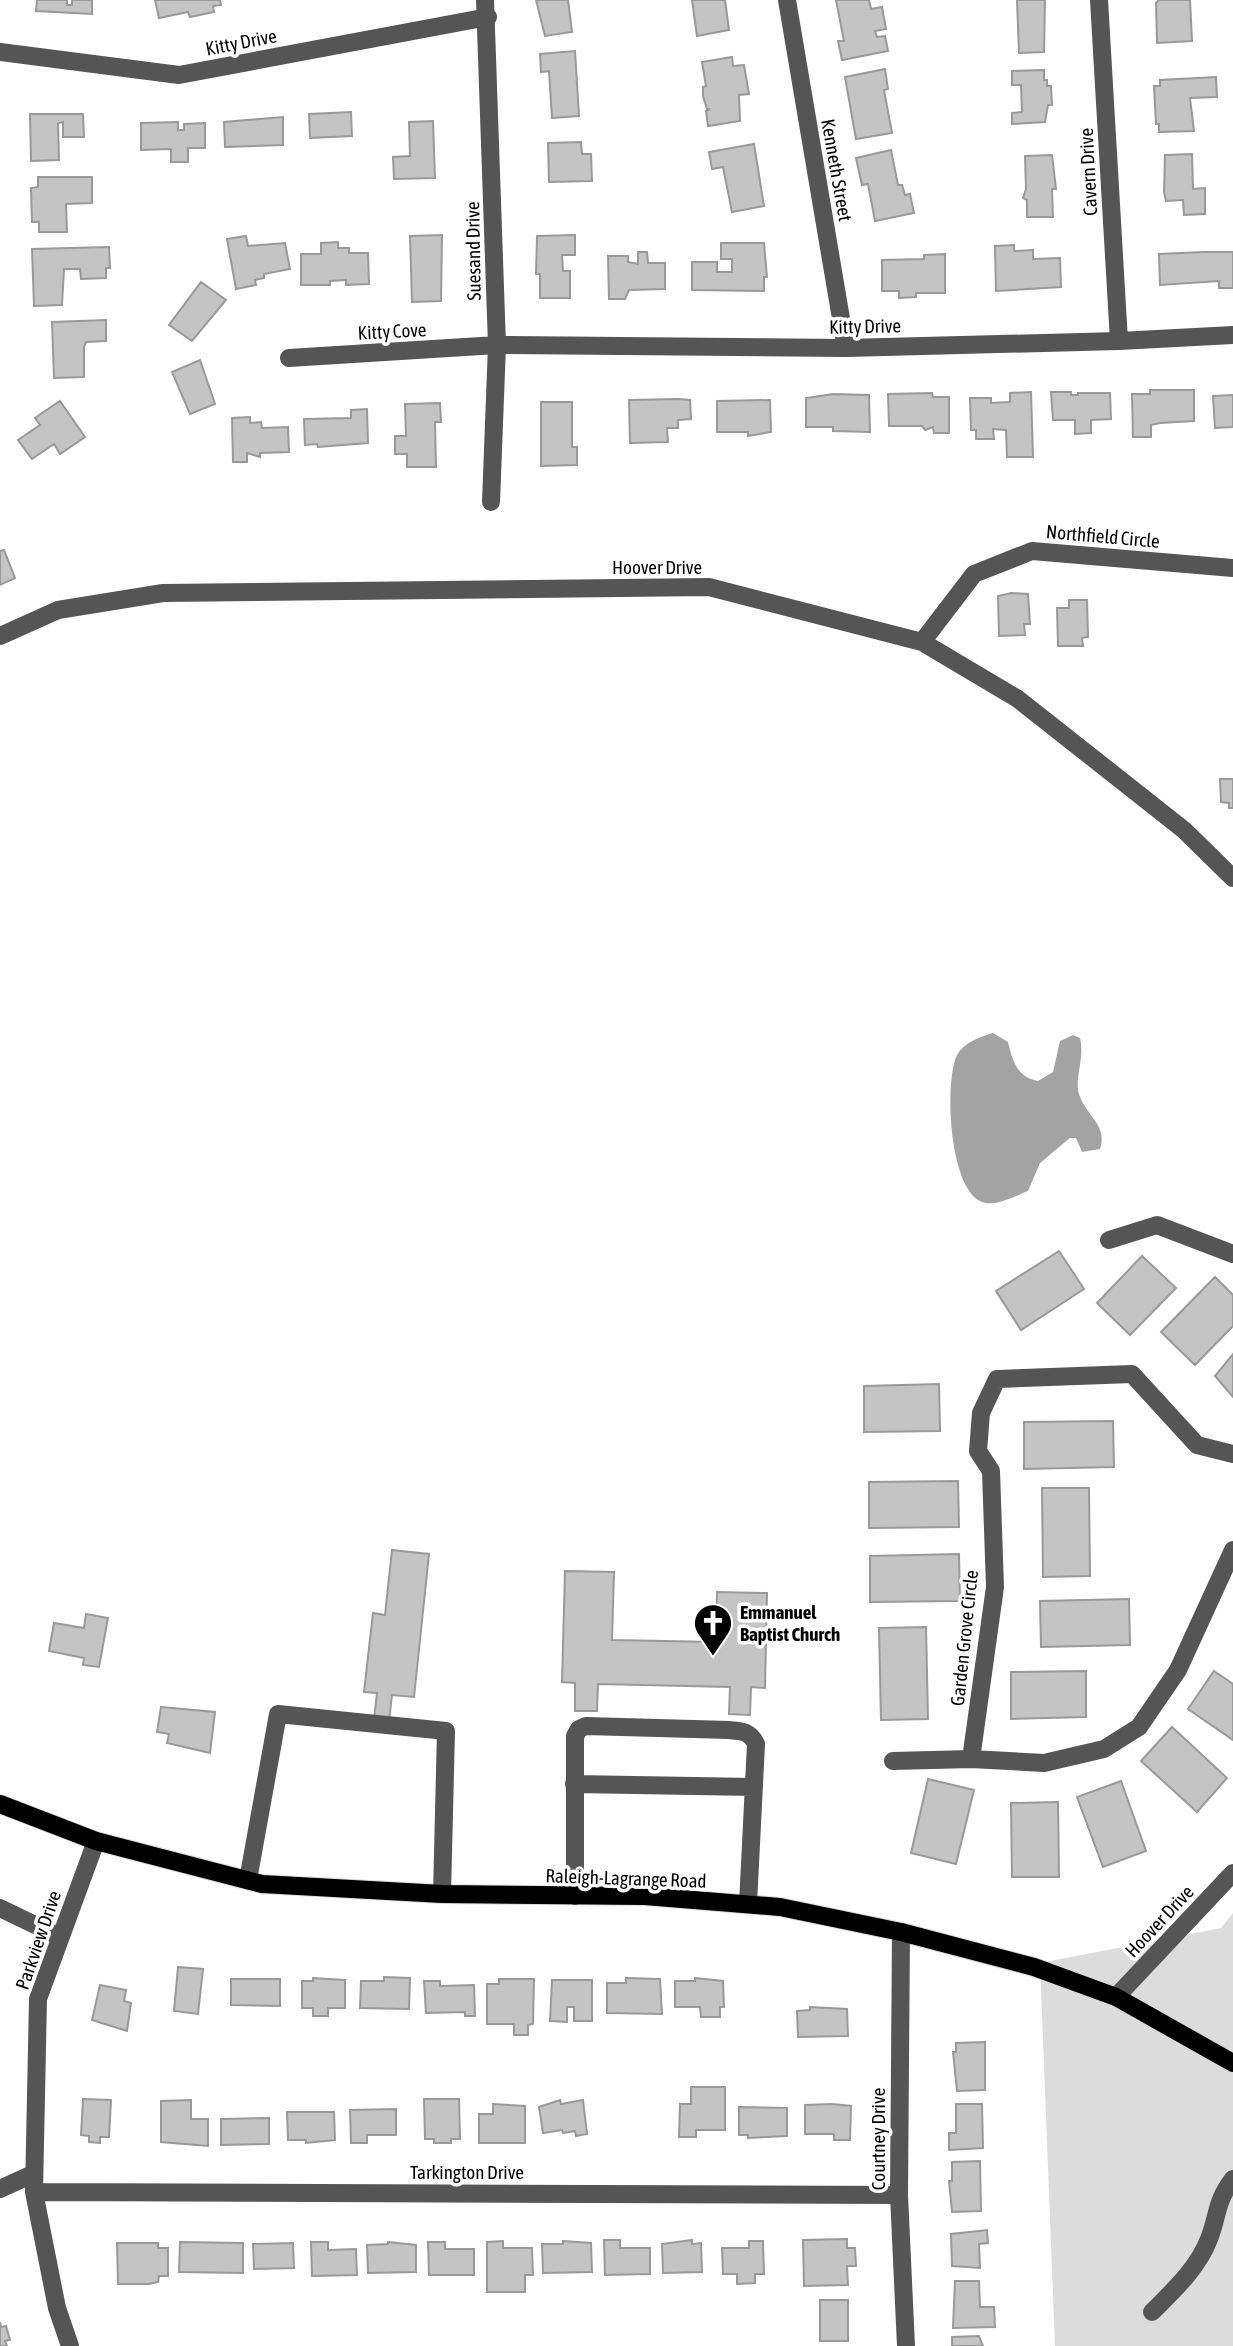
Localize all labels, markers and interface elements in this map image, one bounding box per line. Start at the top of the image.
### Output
street label: Kitty Drive [204,24,278,60]
street label: Kenneth Street [817,117,857,223]
street label: Cavern Drive [1075,128,1101,216]
street label: Suesand Drive [461,201,485,301]
street label: Kitty Drive [829,314,901,338]
street label: Kitty Cove [357,318,427,344]
street label: Northfield Circle [1045,520,1161,552]
street label: Hoover Drive [612,556,702,578]
street label: Garden Grove Circle [946,1569,982,1707]
place label: Emmanuel Baptist Church [740,1601,840,1645]
church icon: Emmanuel Baptist Church [692,1602,734,1657]
street label: Raleigh-Lagrange Road [545,1864,707,1892]
street label: Hoover Drive [1120,1881,1198,1961]
street label: Parkview Drive [11,1888,65,1992]
street label: Courtney Drive [867,2088,889,2190]
street label: Tarkington Drive [410,2161,524,2183]

